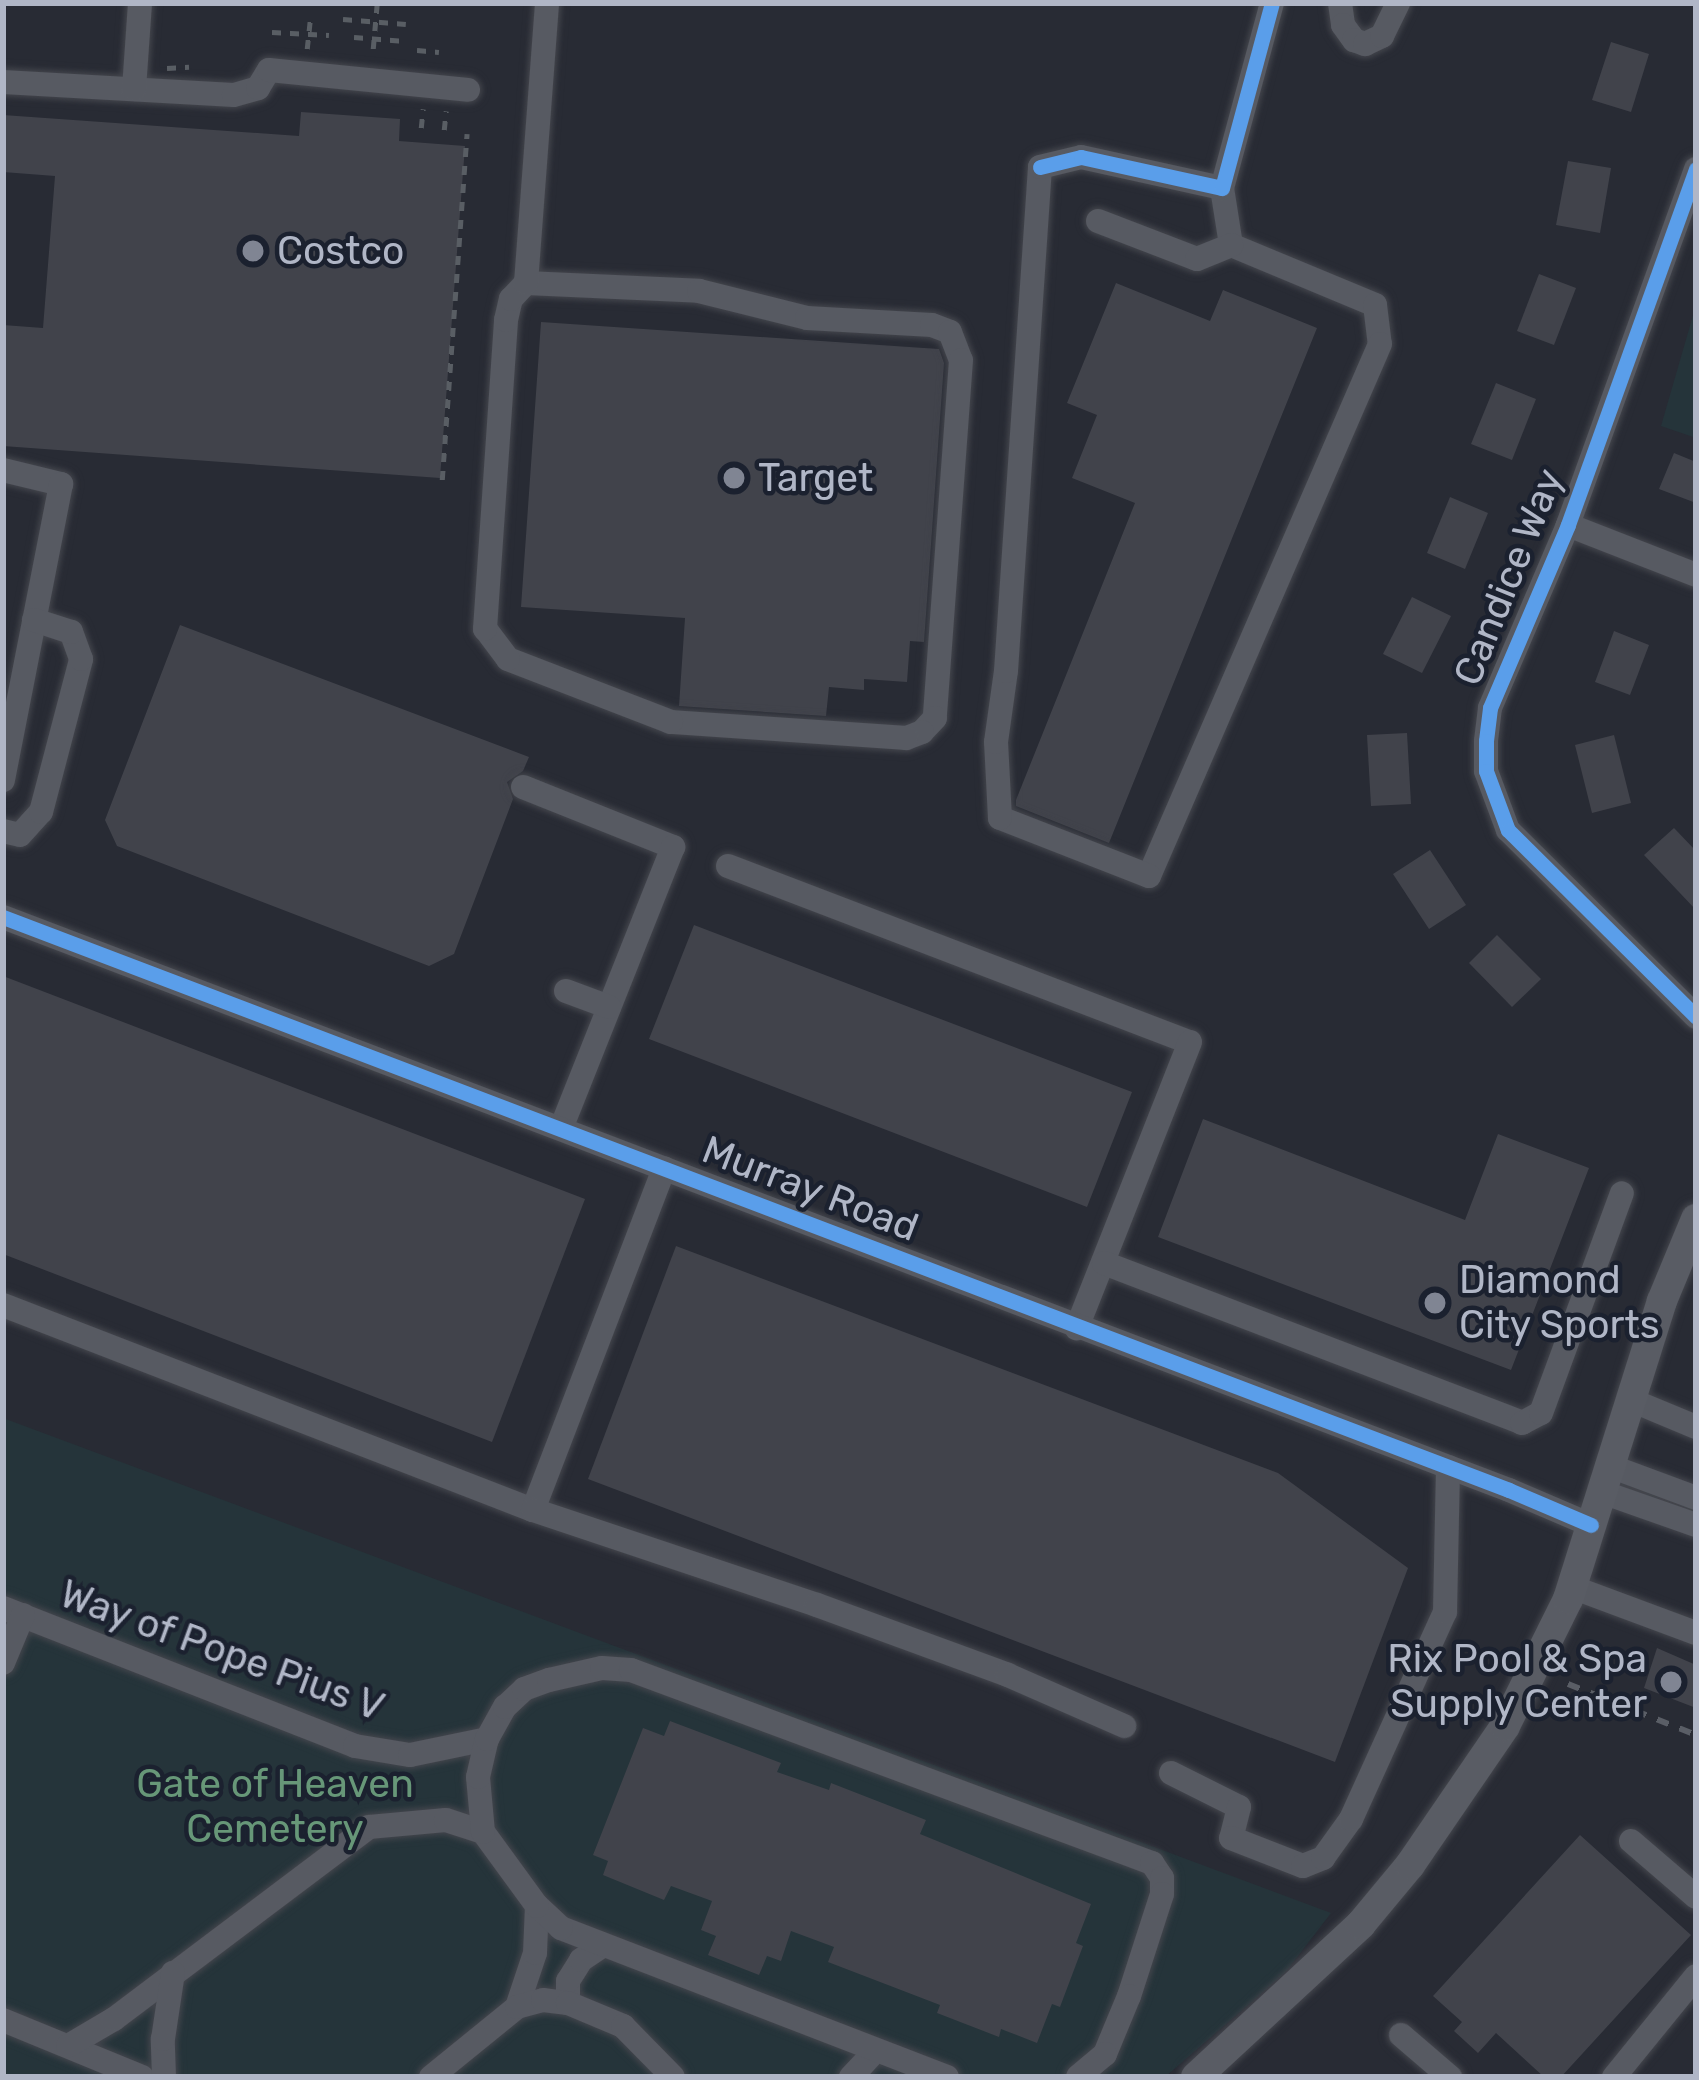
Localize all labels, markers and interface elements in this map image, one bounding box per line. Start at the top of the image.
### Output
place label: Costco [277,228,404,274]
marker: Costco [240,238,266,264]
place label: Target [758,455,873,501]
street label: Candice Way [1444,462,1574,692]
marker: Target [721,465,747,491]
street label: Murray Road [695,1126,925,1252]
place label: Diamond City Sports [1459,1258,1661,1349]
marker: Diamond City Sports [1422,1290,1448,1316]
street label: Way of Pope Pius V [52,1570,392,1732]
place label: Rix Pool & Spa Supply Center [1387,1637,1647,1728]
marker: Rix Pool & Spa Supply Center [1658,1669,1684,1695]
park label: Gate of Heaven Cemetery [136,1762,414,1853]

